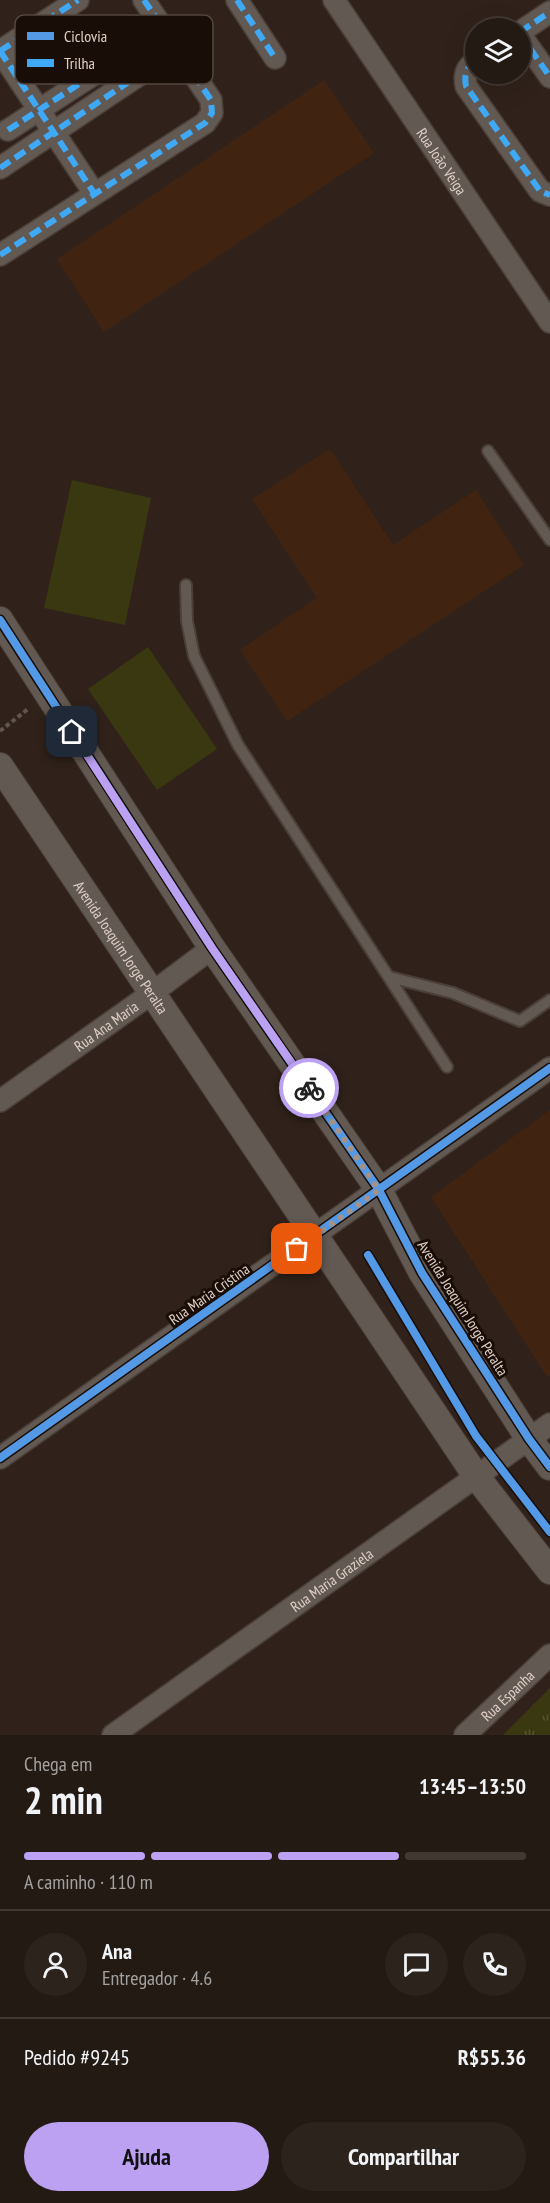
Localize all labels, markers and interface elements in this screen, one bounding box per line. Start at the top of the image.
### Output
legend [15,15,213,84]
map controls [465,18,531,84]
button: layers [465,18,531,84]
text: Ciclovia [64,26,107,46]
text: Trilha [64,53,95,73]
street label: Rua João Veiga [413,124,471,198]
pin [46,706,97,757]
icon: home [55,715,88,748]
street label: Avenida Joaquim Jorge Peralta [70,877,173,1017]
street label: Rua Ana Maria [70,996,142,1055]
courier [279,1058,339,1118]
icon: bike [293,1072,326,1105]
pin [271,1223,322,1274]
icon: bag [280,1232,313,1265]
street label: Avenida Joaquim Jorge Peralta [414,1237,512,1379]
street label: Rua Maria Cristina [165,1259,253,1329]
street label: Rua Maria Graziela [286,1544,376,1615]
street label: Rua Espanha [477,1666,538,1725]
text: Chega em [24,1751,92,1777]
text: 13:45–13:50 [419,1772,526,1800]
text: 2 min [24,1774,103,1825]
text: A caminho · 110 m [24,1869,153,1895]
button: person [24,1933,87,1996]
button: chat [385,1933,448,1996]
button: phone [463,1933,526,1996]
text: Ana [102,1937,132,1965]
text: Entregador · 4.6 [102,1965,212,1991]
text: Pedido #9245 [24,2043,130,2071]
text: R$55.36 [458,2043,526,2071]
button: Ajuda [24,2122,269,2191]
button: Compartilhar [281,2122,526,2191]

